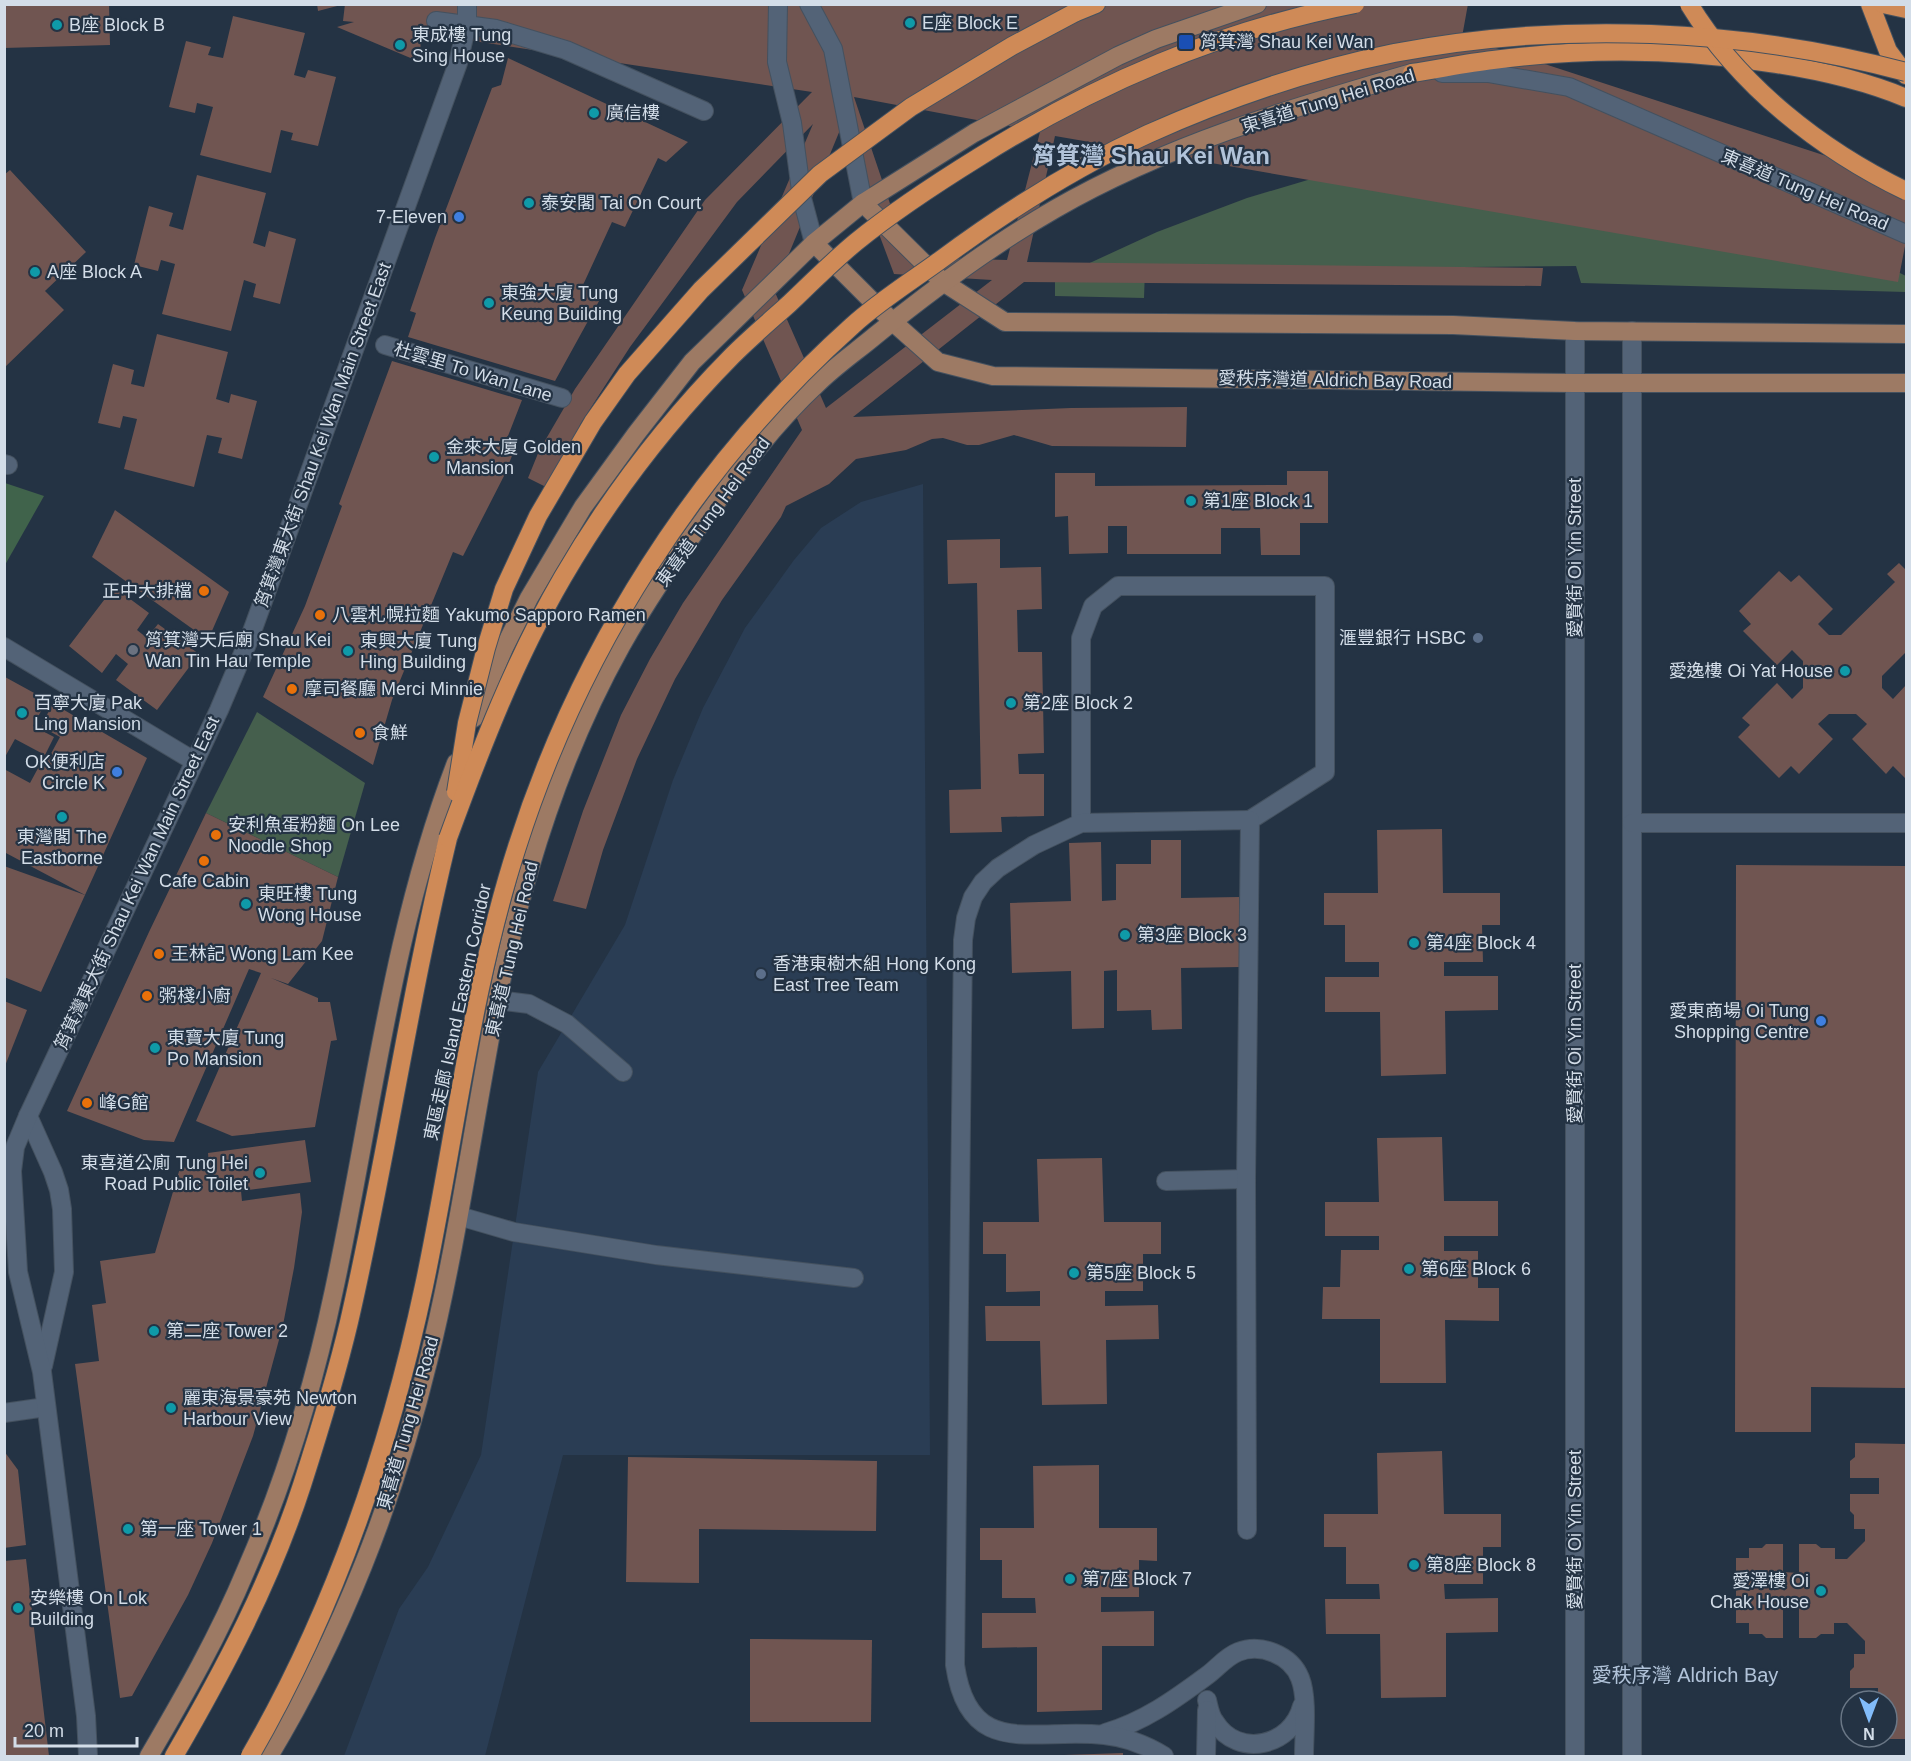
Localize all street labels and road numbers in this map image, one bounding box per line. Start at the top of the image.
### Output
street label: 東喜道 Tung Hei Road [1239,65,1417,137]
street label: 東喜道 Tung Hei Road [1719,146,1891,234]
street label: 筲箕灣東大街 Shau Kei Wan Main Street East [251,260,395,610]
street label: 杜雲里 To Wan Lane [391,338,555,406]
street label: 愛秩序灣道 Aldrich Bay Road [1218,368,1452,392]
street label: 東喜道 Tung Hei Road [652,434,774,590]
street label: 愛賢街 Oi Yin Street [1565,478,1585,638]
street label: 筲箕灣東大街 Shau Kei Wan Main Street East [51,713,223,1053]
street label: 東喜道 Tung Hei Road [482,859,542,1039]
street label: 東區走廊 Island Eastern Corridor [421,882,495,1142]
street label: 愛賢街 Oi Yin Street [1565,964,1585,1124]
street label: 東喜道 Tung Hei Road [374,1334,442,1512]
street label: 愛賢街 Oi Yin Street [1565,1450,1585,1610]

